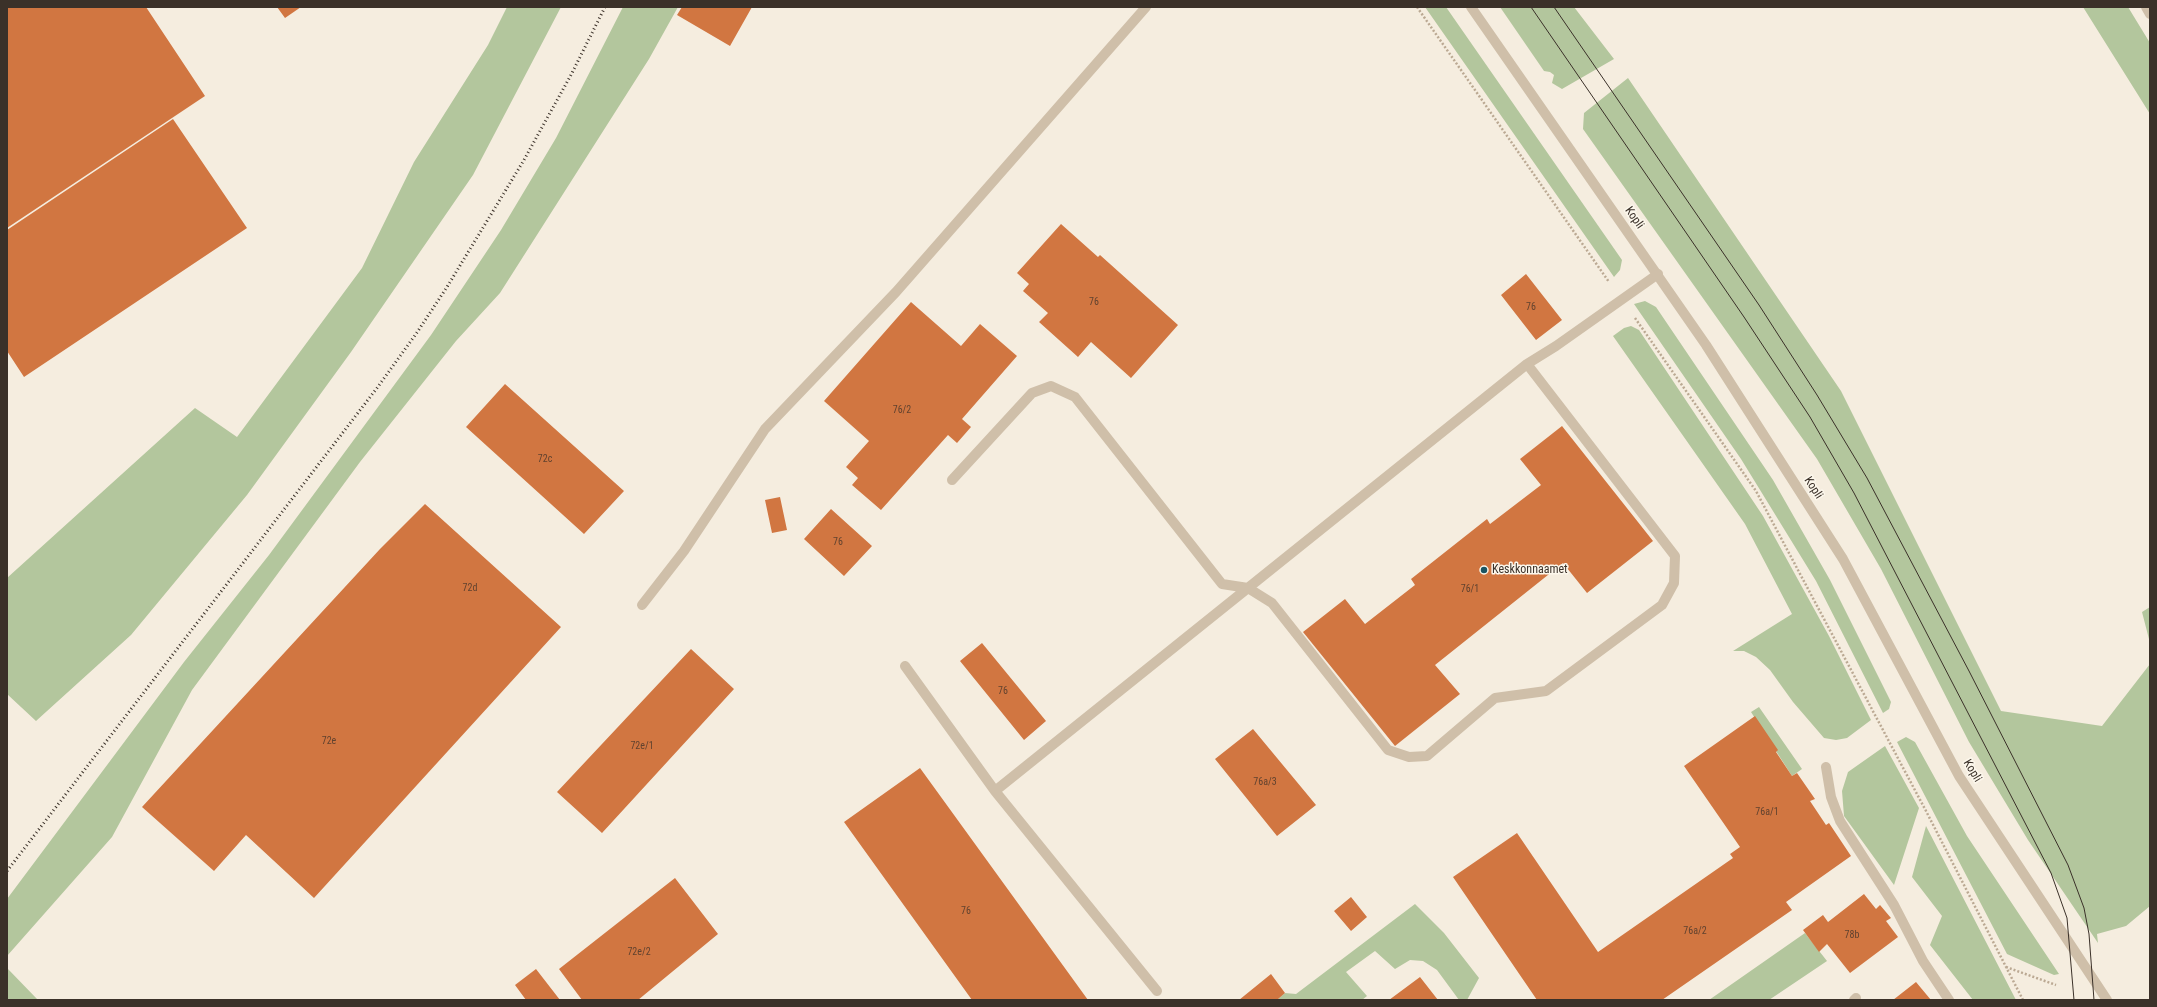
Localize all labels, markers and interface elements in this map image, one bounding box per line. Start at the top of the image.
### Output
street label: Kopli [1621,204,1647,232]
house number: 76 [1089,296,1099,308]
house number: 76 [1526,301,1536,313]
house number: 76/2 [893,404,911,416]
house number: 72c [538,453,552,465]
street label: Kopli [1800,474,1826,502]
house number: 76 [833,536,843,548]
place label: Keskkonnaamet [1492,563,1568,577]
marker: Keskkonnaamet [1479,565,1489,575]
house number: 72d [463,582,477,594]
house number: 76/1 [1461,583,1479,595]
house number: 76 [998,685,1008,697]
house number: 72e [322,735,336,747]
house number: 72e/1 [630,740,654,752]
street label: Kopli [1960,757,1984,785]
house number: 76a/3 [1253,776,1277,788]
house number: 76a/1 [1755,806,1779,818]
house number: 76 [961,905,971,917]
house number: 76a/2 [1683,925,1707,937]
house number: 78b [1845,929,1859,941]
house number: 72e/2 [627,946,651,958]

